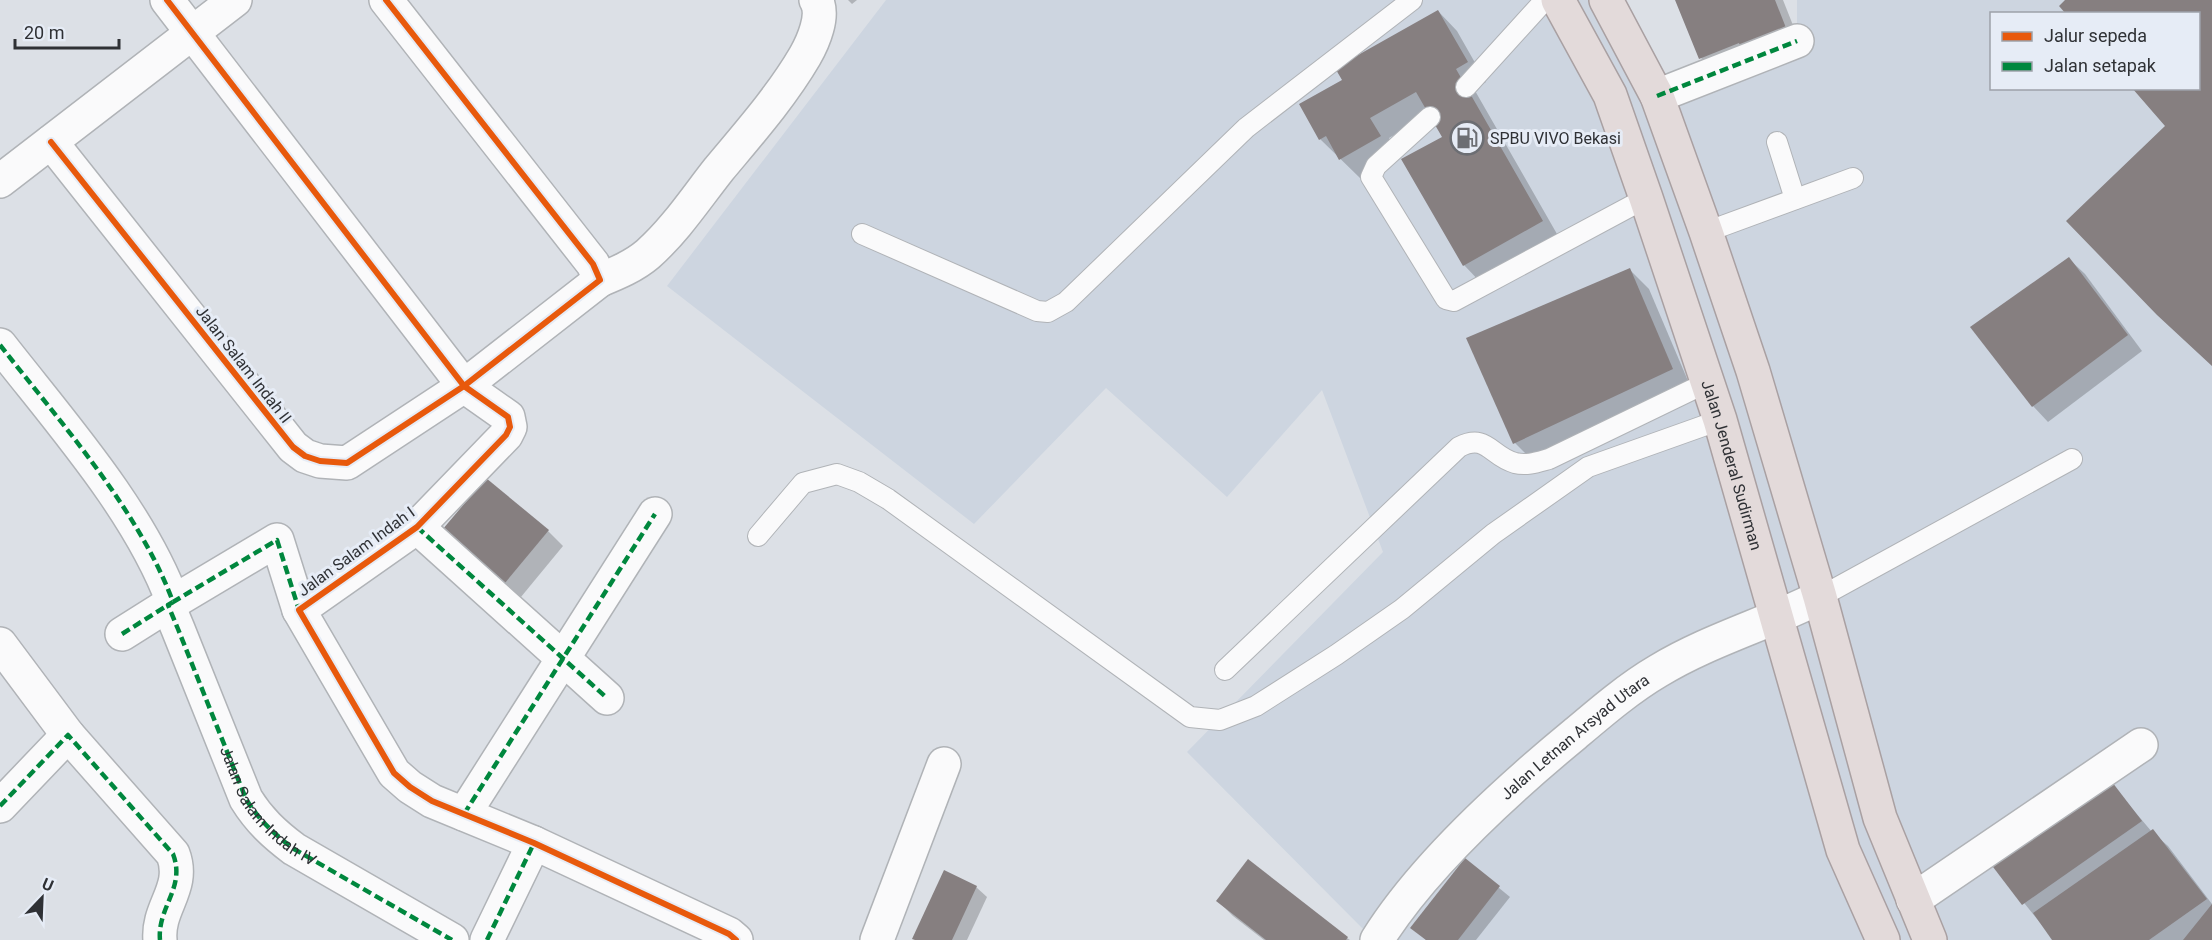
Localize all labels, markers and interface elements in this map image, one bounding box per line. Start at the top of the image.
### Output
scale bar [15,12,118,50]
legend [1990,12,2200,90]
text: 20 m [24,22,64,43]
text: Jalur sepeda [2044,25,2147,46]
text: Jalan setapak [2044,55,2157,76]
fuel station icon: SPBU VIVO Bekasi [1449,120,1485,156]
place label: SPBU VIVO Bekasi [1490,129,1621,148]
street label: Jalan Salam Indah II [192,302,295,427]
street label: Jalan Jenderal Sudirman [1697,378,1766,552]
street label: Jalan Salam Indah I [294,503,418,600]
street label: Jalan Letnan Arsyad Utara [1497,670,1653,804]
street label: Jalan Salam Indah IV [216,744,320,870]
north arrow [12,868,72,928]
text: U [39,874,56,895]

